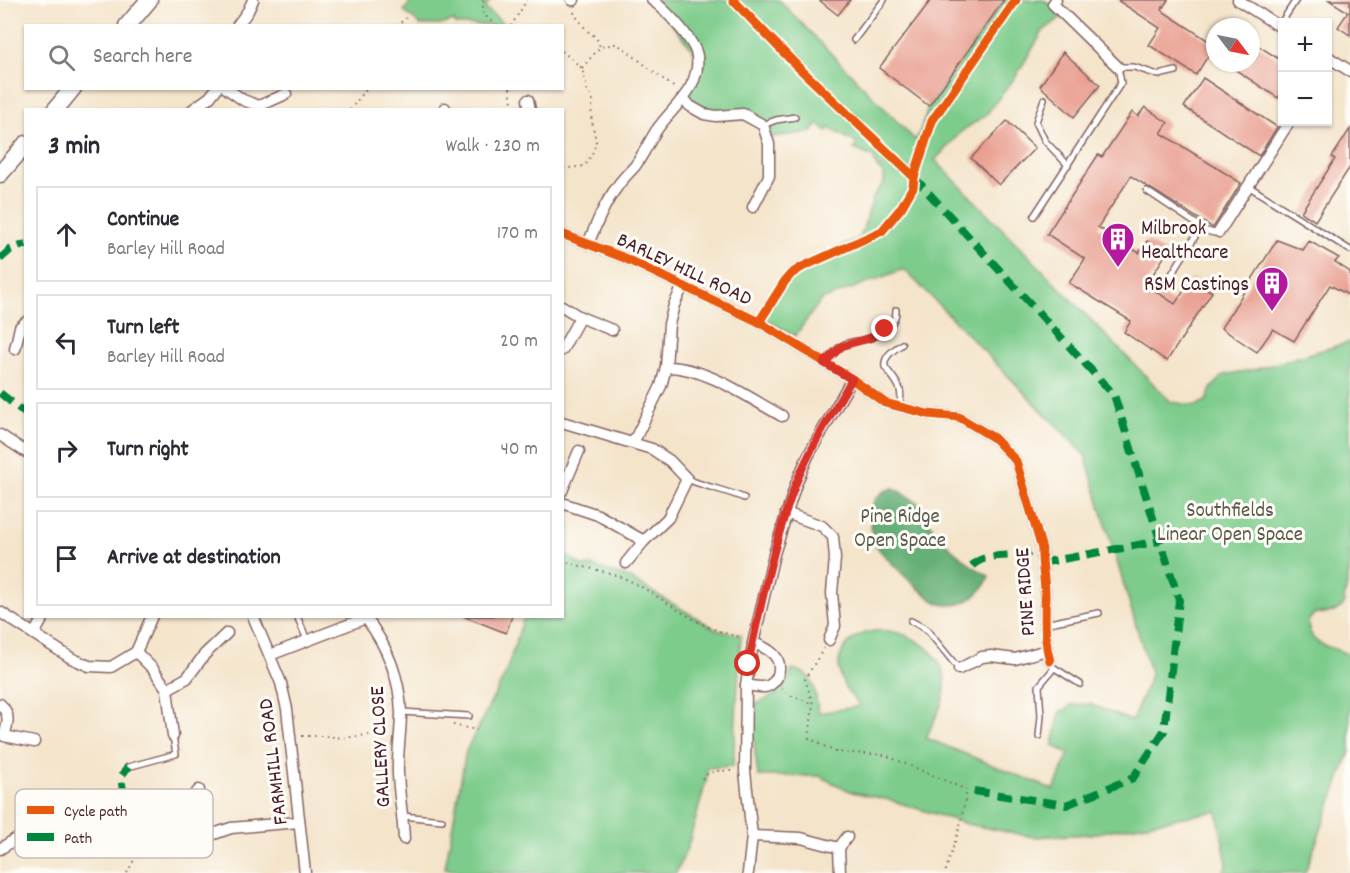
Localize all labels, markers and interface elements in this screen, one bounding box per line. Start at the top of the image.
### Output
north arrow [1206,18,1260,72]
map controls [1278,18,1332,126]
button: + [1278,18,1332,72]
search box [24,24,564,90]
icon: search [45,41,78,74]
text: Search here [93,42,192,73]
button: − [1278,72,1332,126]
text: 3 min [48,129,100,166]
text: Walk · 230 m [446,133,540,161]
text: Continue [107,205,179,236]
place label: Milbrook Healthcare [1141,215,1229,269]
icon: ahead [50,218,83,251]
text: 170 m [497,220,538,248]
building icon: Milbrook Healthcare [1100,221,1136,268]
street label: BARLEY HILL ROAD [611,226,756,315]
text: Barley Hill Road [107,236,225,264]
building icon: RSM Castings [1254,265,1290,312]
place label: RSM Castings [1144,271,1249,301]
text: Turn left [107,313,179,344]
route end [871,315,897,341]
icon: left [50,326,83,359]
text: 20 m [500,328,538,356]
text: Barley Hill Road [107,344,225,372]
icon: right [50,434,83,467]
text: Turn right [107,435,189,466]
text: 40 m [500,436,538,464]
park label: Southfields Linear Open Space [1157,497,1303,551]
park label: Pine Ridge Open Space [854,503,946,557]
icon: arrive [50,542,83,575]
text: Arrive at destination [107,543,281,574]
street label: PINE RIDGE [1009,546,1045,637]
route start [734,650,760,676]
street label: GALLERY CLOSE [364,685,400,808]
street label: FARMHILL ROAD [252,697,298,827]
legend [15,789,213,858]
text: Cycle path [64,801,127,824]
text: Path [64,828,92,851]

